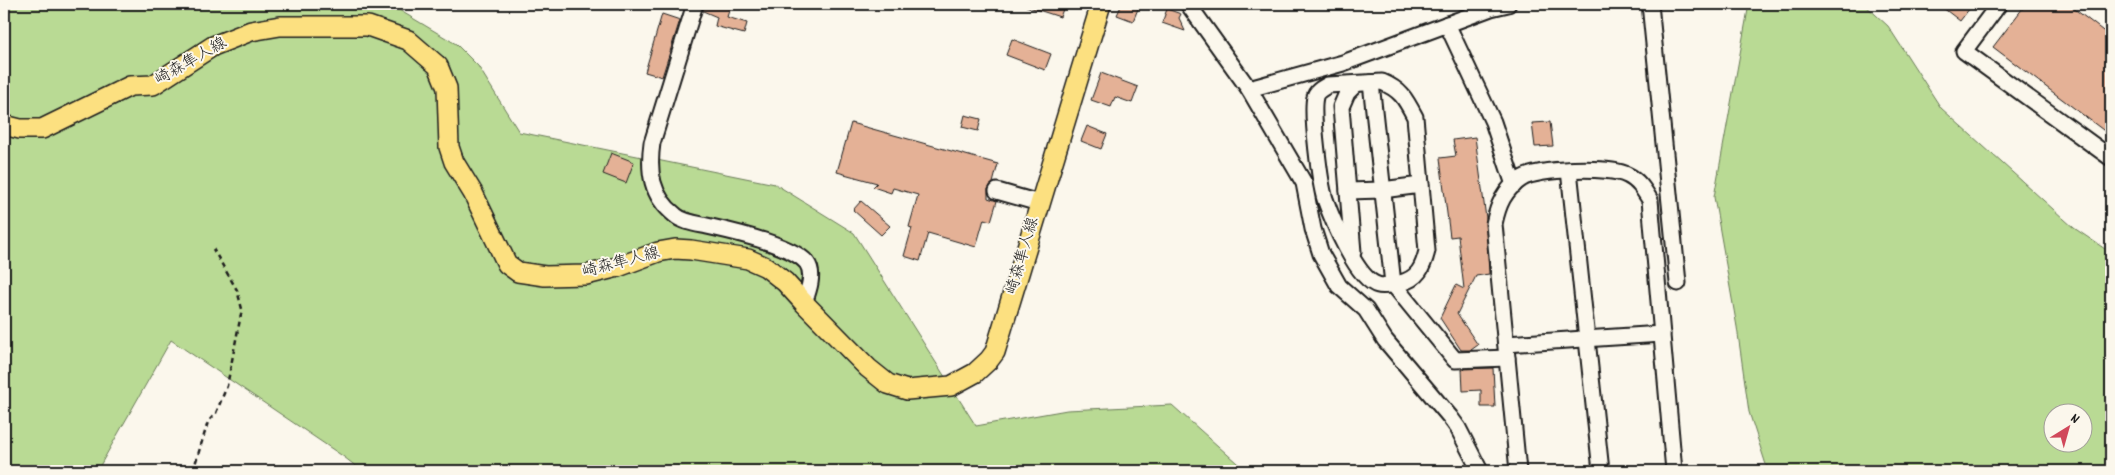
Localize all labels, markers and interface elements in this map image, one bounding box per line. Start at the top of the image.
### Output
street label: 崎森隼人線 [151,32,231,92]
street label: 崎森隼人線 [1001,214,1045,298]
street label: 崎森隼人線 [579,242,663,284]
north arrow [2042,402,2092,452]
text: N [2066,409,2083,429]

